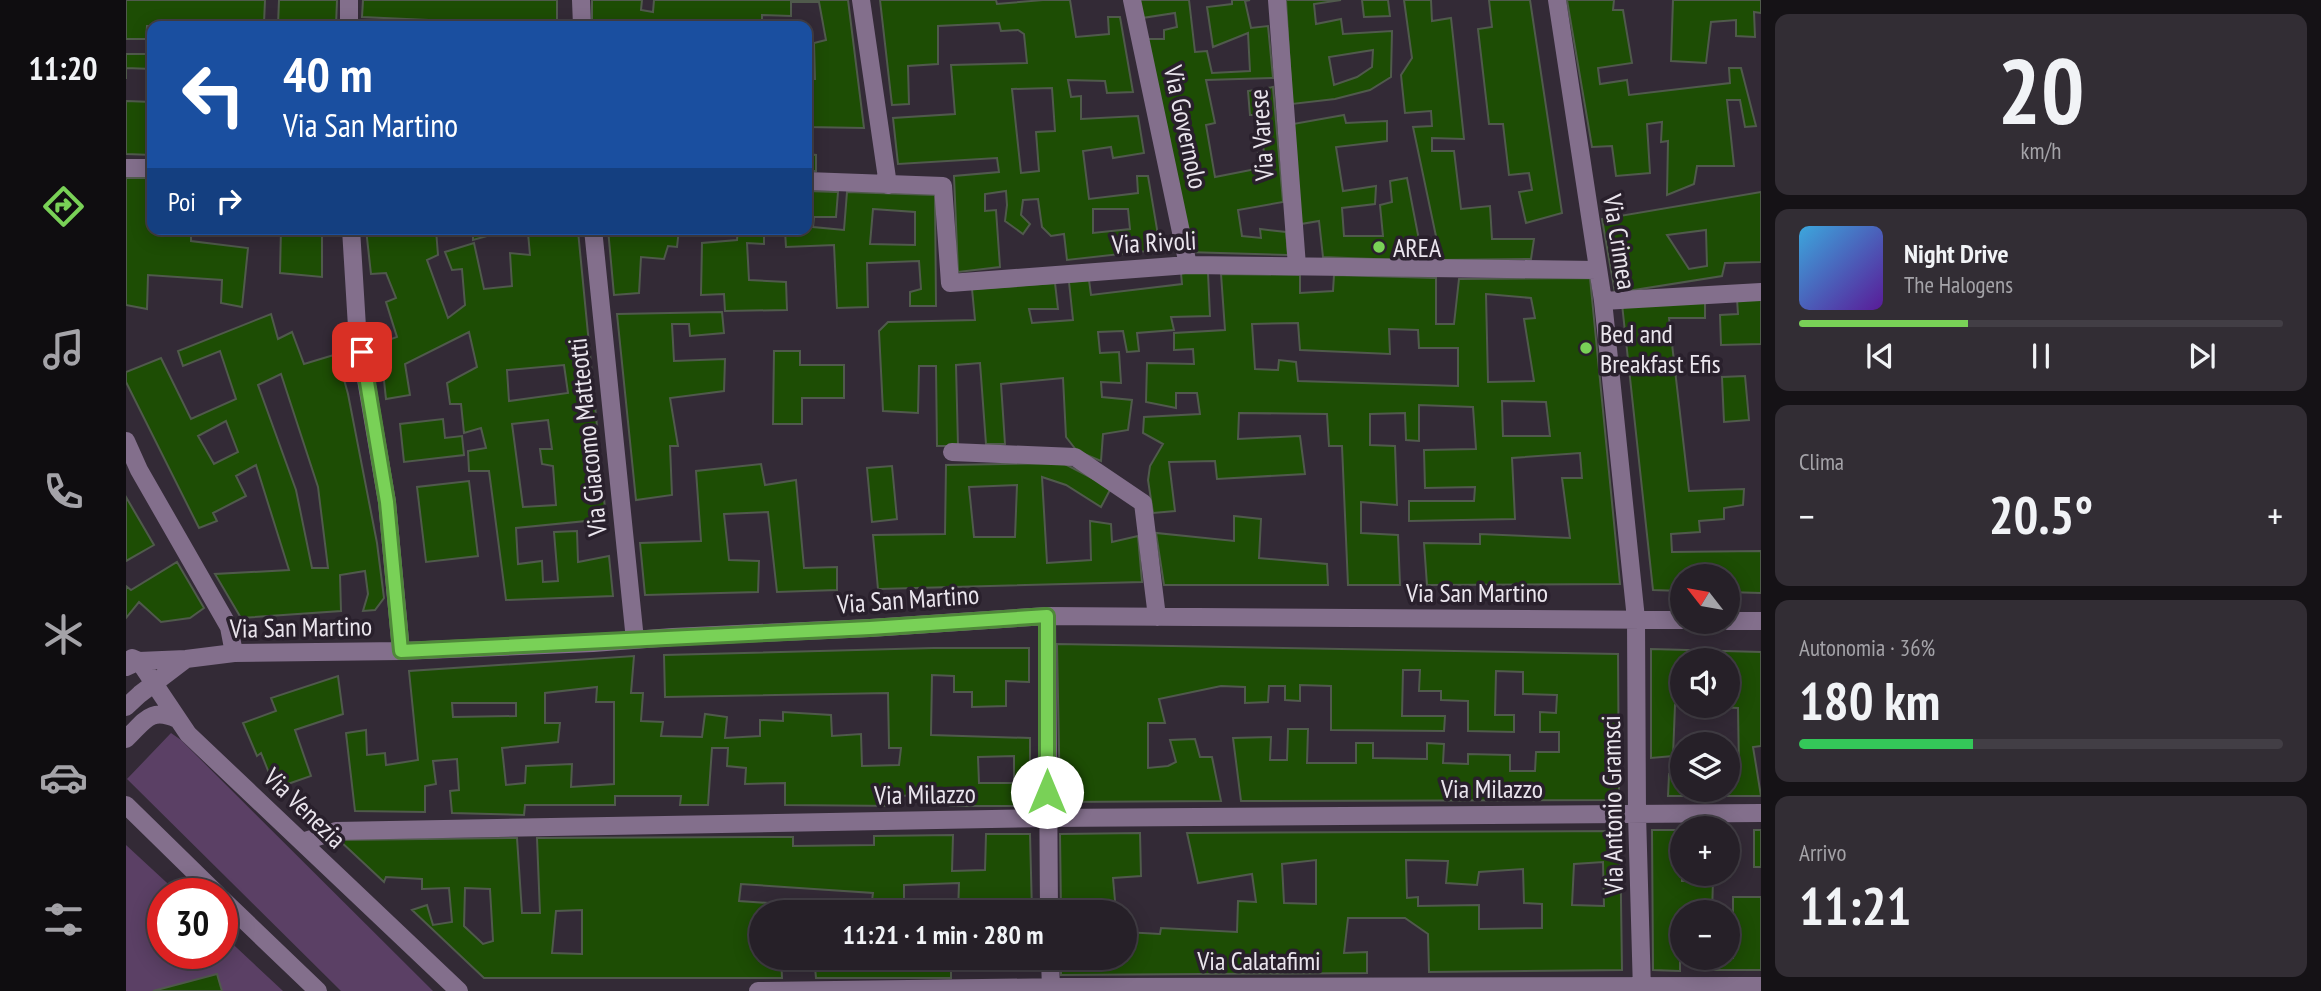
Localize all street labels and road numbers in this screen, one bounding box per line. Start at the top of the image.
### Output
street label: Via Governolo [1157,61,1215,192]
street label: Via Varese [1241,88,1281,183]
street label: Via Crimea [1596,191,1644,292]
street label: Via Rivoli [1110,223,1197,261]
street label: Via Giacomo Matteotti [560,336,614,539]
street label: Via San Martino [1405,576,1548,609]
street label: Via San Martino [835,578,980,620]
street label: Via San Martino [229,609,372,645]
street label: Via Antonio Gramsci [1594,715,1630,896]
street label: Via Venezia [256,760,353,855]
street label: Via Milazzo [1440,772,1543,805]
street label: Via Milazzo [873,777,976,811]
street label: Via Calatafimi [1196,944,1321,977]

